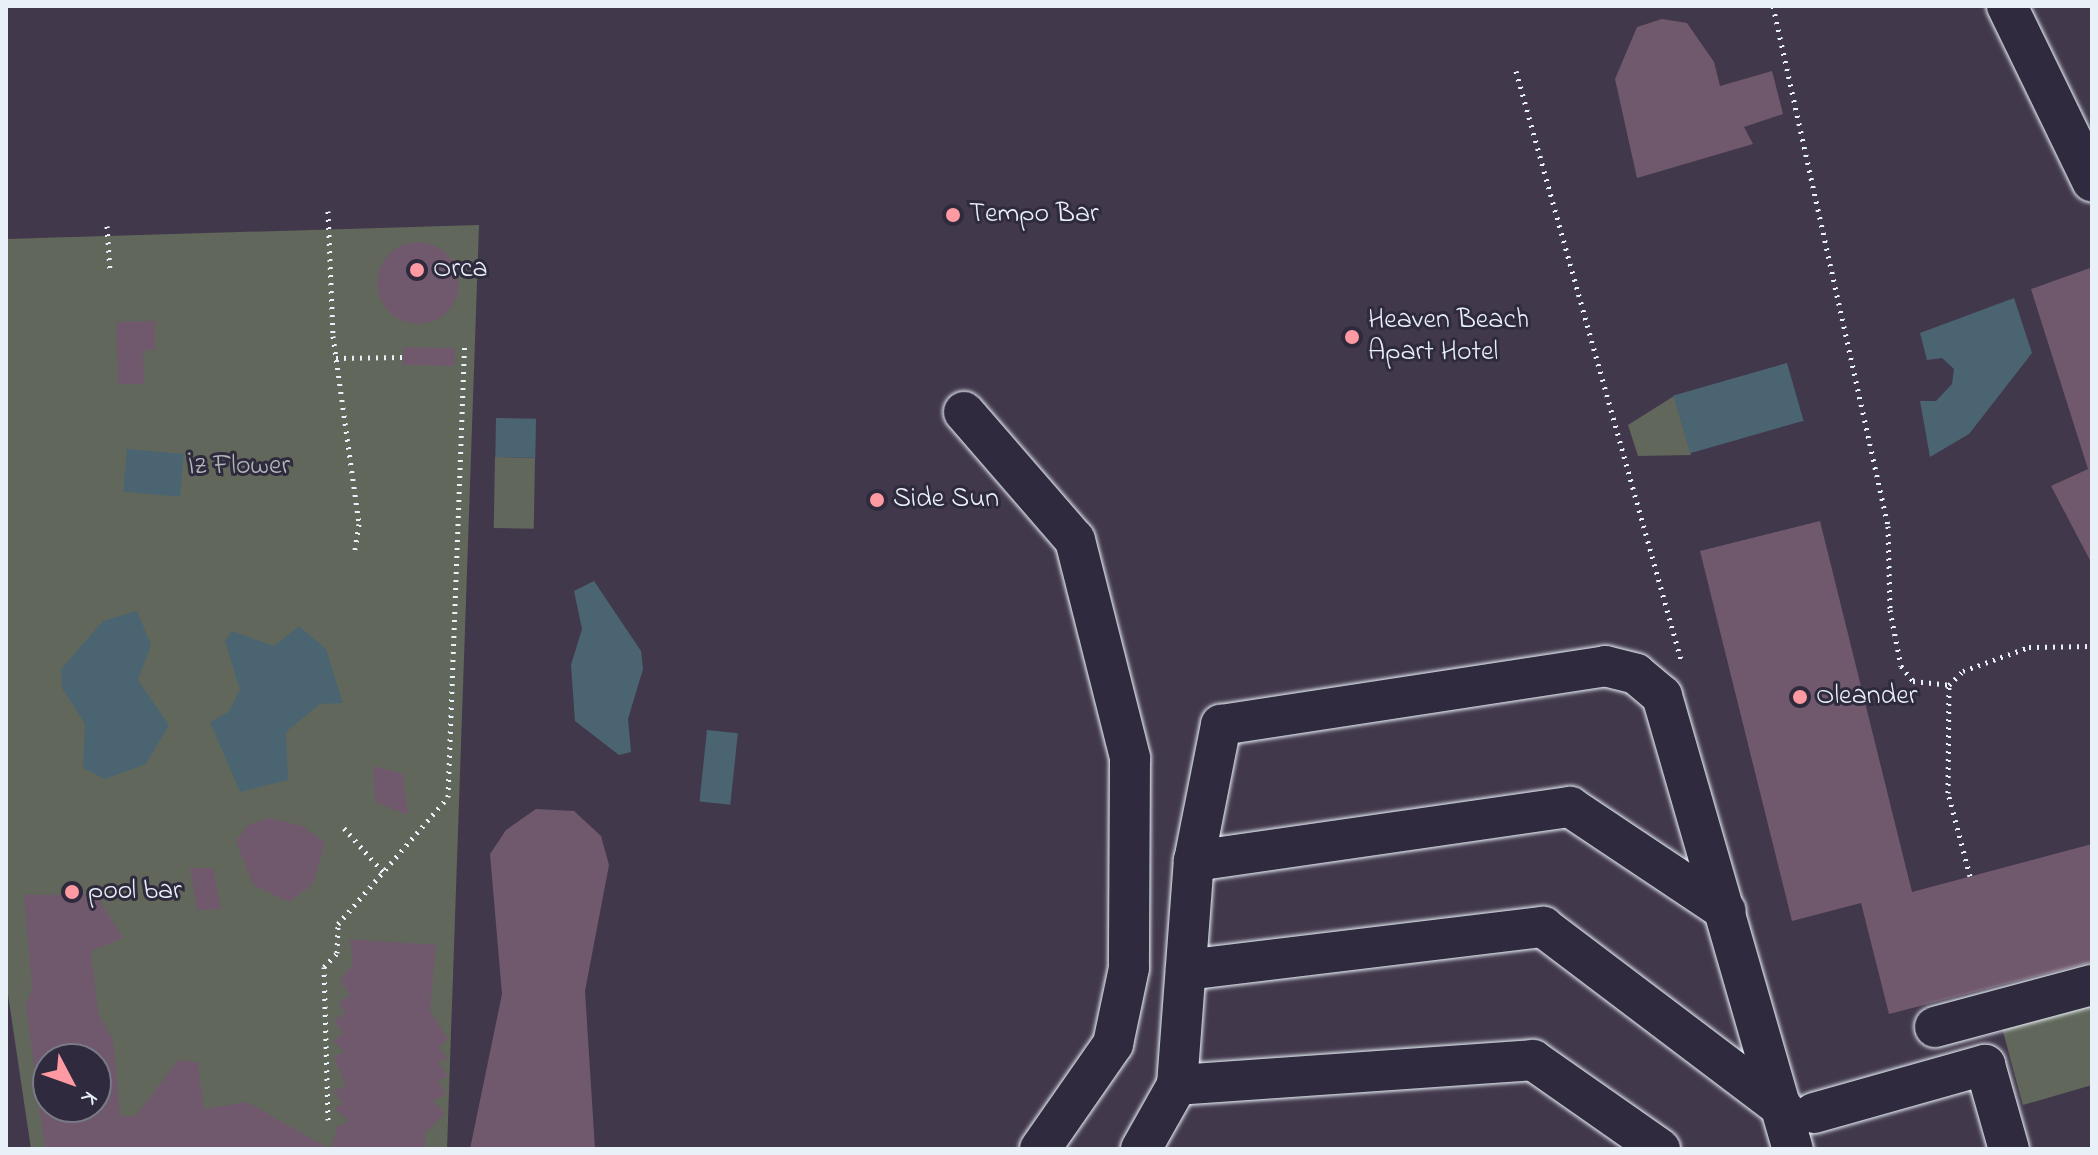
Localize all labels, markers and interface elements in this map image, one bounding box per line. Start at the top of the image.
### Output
place label: Tempo Bar [969,198,1099,232]
marker: Tempo Bar [944,206,962,224]
place label: Orca [433,253,488,287]
marker: Orca [408,261,426,279]
place label: Heaven Beach Apart Hotel [1368,304,1529,370]
marker: Heaven Beach Apart Hotel [1343,328,1361,346]
park label: İz Flower [188,450,290,484]
place label: Side Sun [893,483,999,517]
marker: Side Sun [868,491,886,509]
place label: Oleander [1816,680,1918,714]
marker: Oleander [1791,688,1809,706]
place label: pool bar [88,875,182,909]
marker: pool bar [63,883,81,901]
north arrow [32,1043,112,1123]
text: K [73,1083,104,1112]

